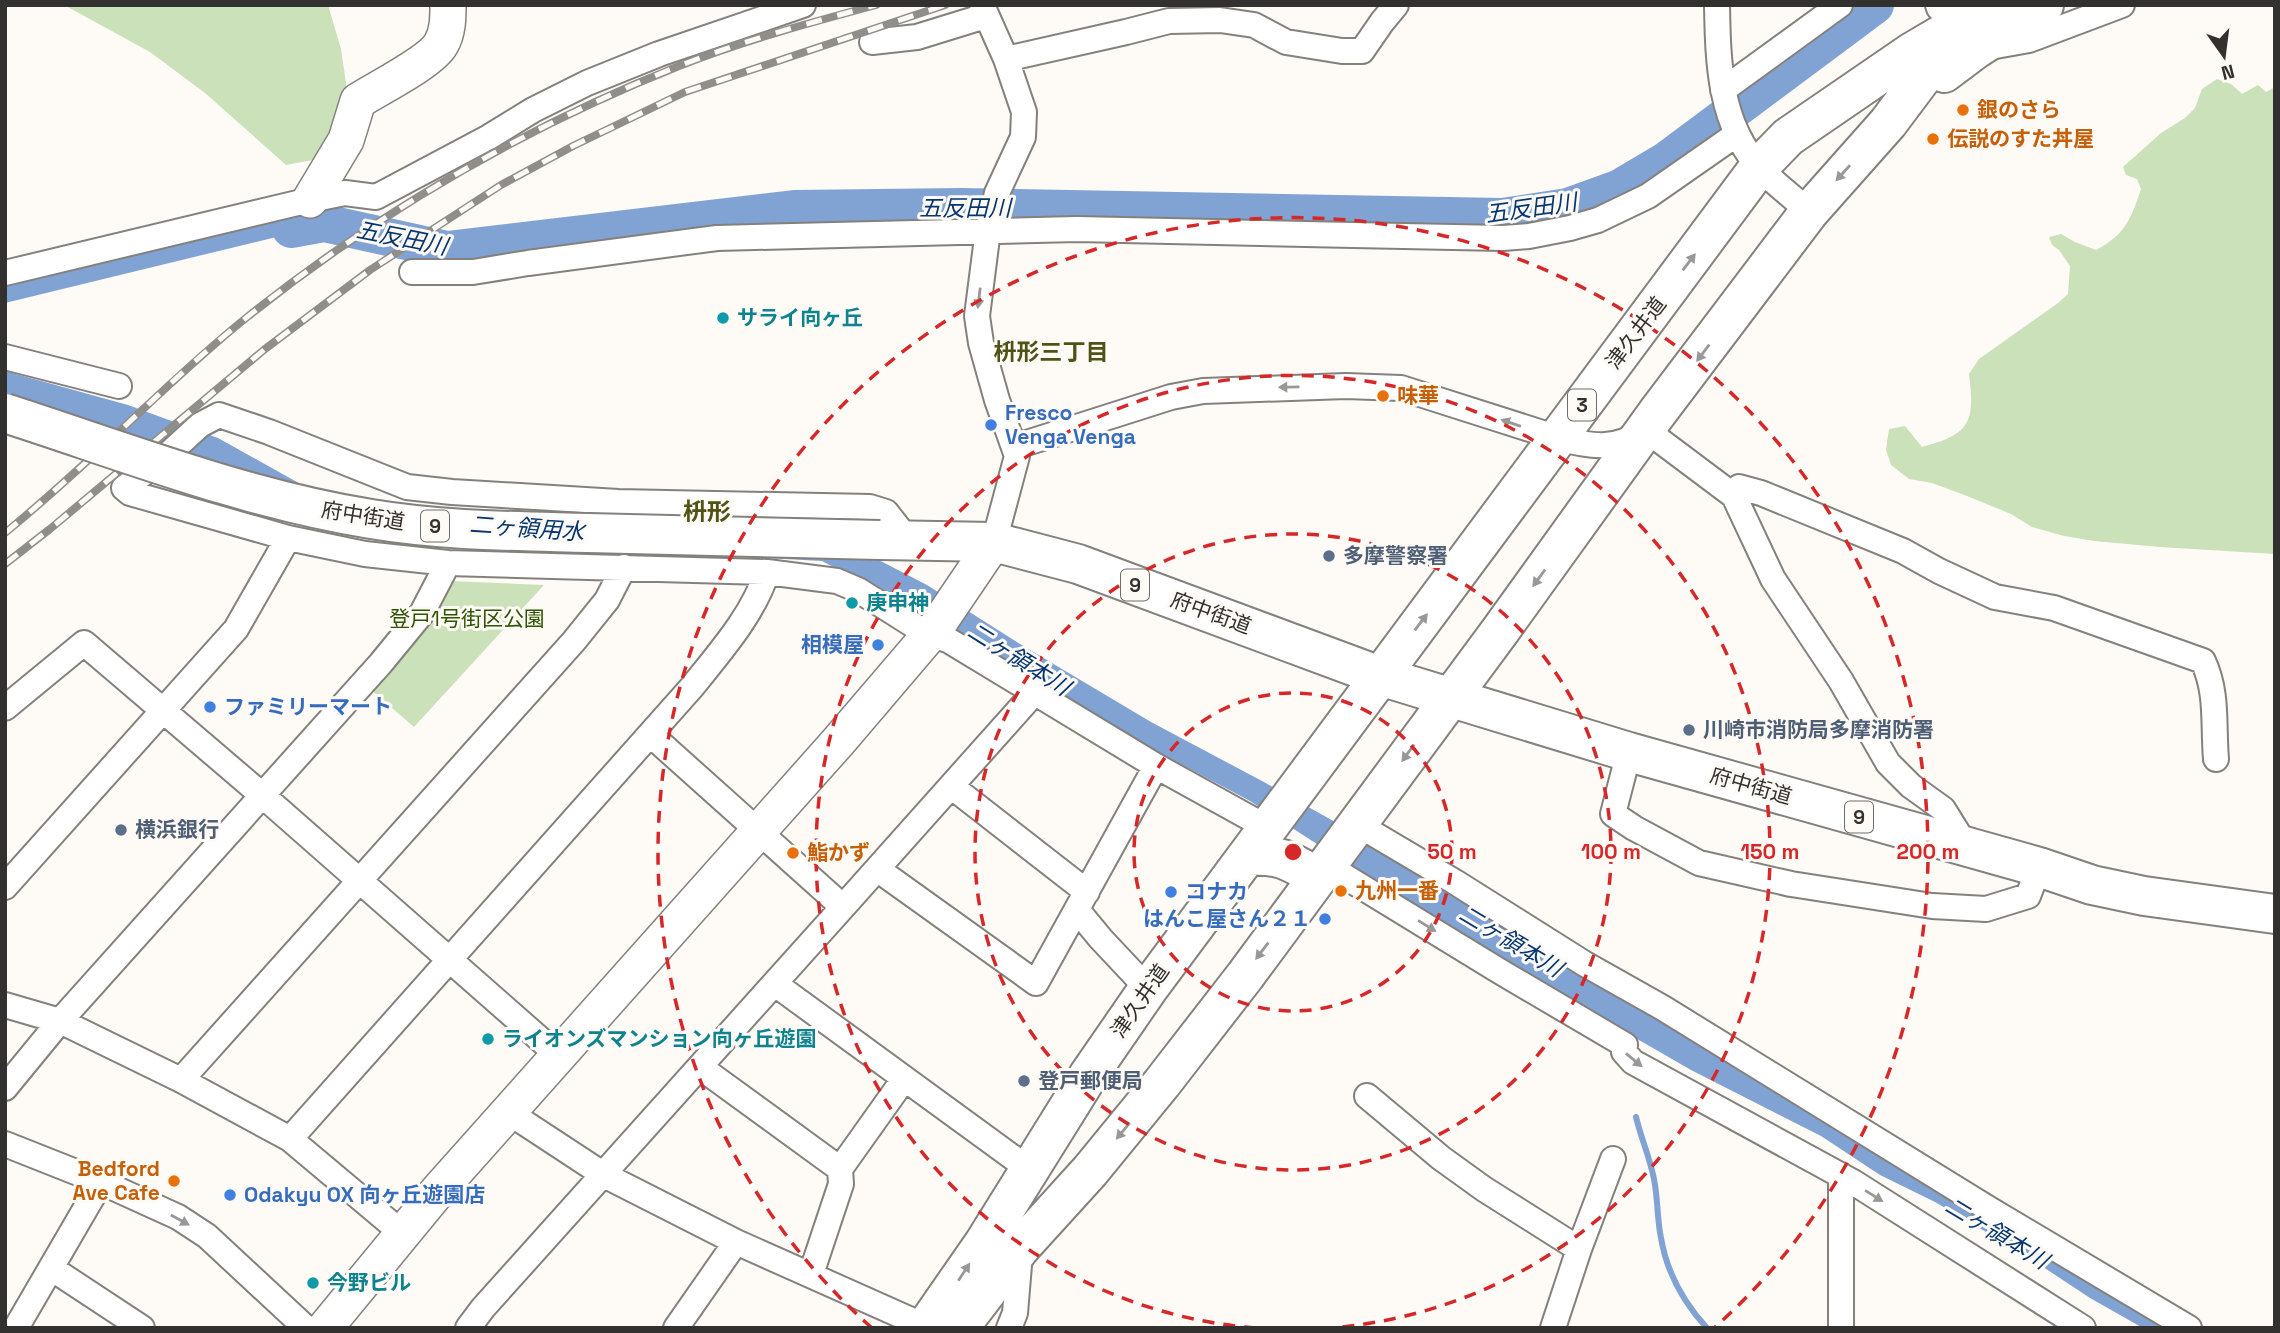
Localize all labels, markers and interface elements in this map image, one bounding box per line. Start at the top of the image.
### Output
north arrow [2189,21,2259,91]
text: N [2219,58,2237,86]
place label: 銀のさら [1977,96,2061,123]
marker: 銀のさら [1955,102,1971,118]
place label: 伝説のすた丼屋 [1947,125,2094,152]
marker: 伝説のすた丼屋 [1925,131,1941,147]
one-way arrow [1835,164,1851,181]
water label: 五反田川 [1483,186,1582,229]
water label: 五反田川 [919,193,1014,223]
water label: 五反田川 [354,214,453,262]
one-way arrow [1681,254,1696,272]
one-way arrow [973,287,984,309]
street label: 津久井道 [1600,291,1672,374]
place label: サライ向ヶ丘 [737,304,863,331]
marker: サライ向ヶ丘 [715,310,731,326]
district label: 枡形三丁目 [994,337,1109,367]
one-way arrow [1697,344,1711,362]
one-way arrow [1278,381,1300,393]
place label: 味華 [1397,382,1439,409]
marker: 味華 [1375,388,1391,404]
road number: 3 [1568,390,1596,420]
place label: Fresco Venga Venga [1005,399,1136,450]
marker: Fresco Venga Venga [983,417,999,433]
one-way arrow [1501,417,1522,427]
street label: 府中街道 [319,496,407,535]
district label: 枡形 [683,496,731,527]
water label: 二ヶ領用水 [469,509,588,547]
road number: 9 [421,510,449,541]
place label: 多摩警察署 [1343,542,1448,569]
marker: 多摩警察署 [1321,548,1337,564]
one-way arrow [1532,569,1546,587]
road number: 9 [1121,570,1149,600]
street label: 府中街道 [1167,585,1255,640]
place label: 庚申神 [866,589,929,616]
marker: 庚申神 [844,595,860,611]
park label: 登戸1号街区公園 [389,605,545,632]
one-way arrow [1414,613,1428,631]
water label: 二ヶ領本川 [962,616,1078,704]
place label: 相模屋 [801,631,864,658]
marker: 相模屋 [870,637,886,653]
place label: ファミリーマート [224,693,392,720]
marker: ファミリーマート [202,699,218,715]
place label: 川崎市消防局多摩消防署 [1703,716,1934,743]
marker: 川崎市消防局多摩消防署 [1681,722,1697,738]
one-way arrow [1402,744,1416,762]
street label: 府中街道 [1707,761,1795,810]
road number: 9 [1845,802,1873,832]
place label: 横浜銀行 [135,816,219,843]
marker: 横浜銀行 [113,822,129,838]
text: 50 m [1427,838,1477,865]
text: 100 m [1581,838,1641,865]
text: 150 m [1741,838,1799,865]
text: 200 m [1897,838,1959,865]
place label: 鮨かず [807,839,870,866]
centre of rings [1281,840,1305,864]
marker: 鮨かず [785,845,801,861]
place label: 九州一番 [1355,877,1439,904]
place label: コナカ [1185,878,1248,905]
marker: 九州一番 [1333,883,1349,899]
marker: コナカ [1163,884,1179,900]
water label: 二ヶ領本川 [1454,899,1571,985]
place label: はんこ屋さん２１ [1143,905,1311,932]
marker: はんこ屋さん２１ [1317,911,1333,927]
one-way arrow [1417,919,1436,932]
one-way arrow [1255,942,1270,960]
street label: 津久井道 [1104,959,1175,1043]
place label: ライオンズマンション向ヶ丘遊園 [502,1025,817,1052]
marker: ライオンズマンション向ヶ丘遊園 [480,1031,496,1047]
one-way arrow [1624,1053,1642,1068]
place label: 登戸郵便局 [1038,1067,1143,1094]
marker: 登戸郵便局 [1016,1073,1032,1089]
one-way arrow [1115,1122,1130,1140]
place label: Bedford Ave Cafe [72,1155,160,1206]
marker: Bedford Ave Cafe [166,1173,182,1189]
place label: Odakyu OX 向ヶ丘遊園店 [244,1181,485,1208]
marker: Odakyu OX 向ヶ丘遊園店 [222,1187,238,1203]
one-way arrow [1865,1189,1884,1202]
water label: 二ヶ領本川 [1940,1191,2057,1277]
one-way arrow [171,1214,190,1226]
one-way arrow [957,1263,971,1281]
place label: 今野ビル [327,1269,411,1296]
marker: 今野ビル [305,1275,321,1291]

